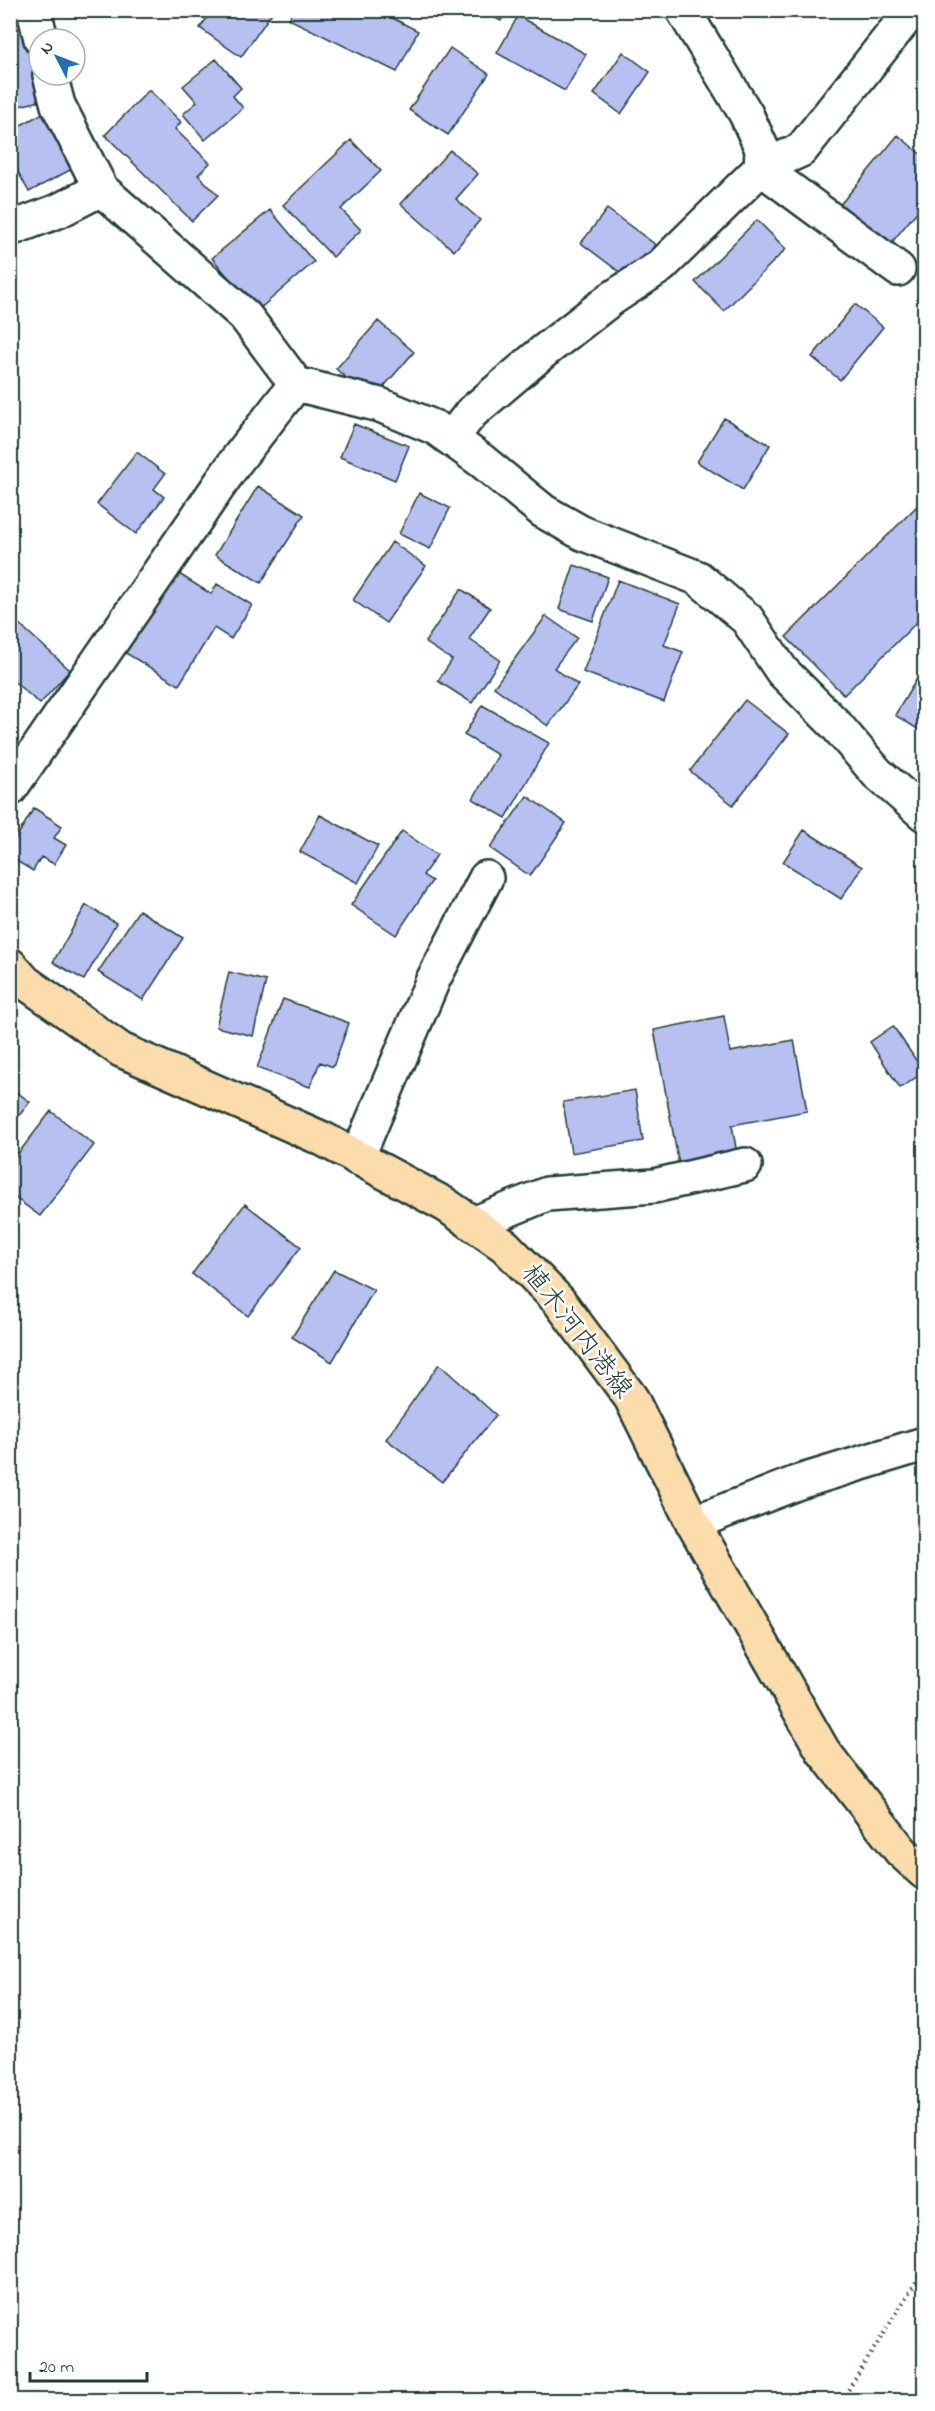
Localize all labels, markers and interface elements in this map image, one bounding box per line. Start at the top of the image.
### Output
north arrow [27,27,87,87]
text: N [35,36,60,60]
street label: 植木河内港線 [511,1256,641,1408]
scale bar [30,2345,147,2383]
text: 20 m [39,2355,74,2381]

